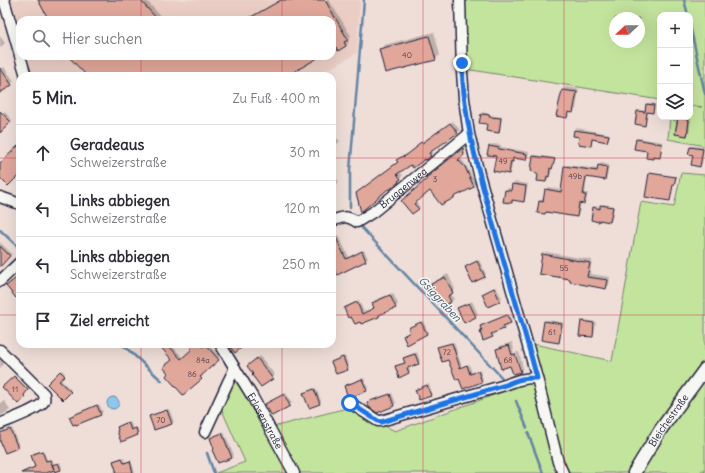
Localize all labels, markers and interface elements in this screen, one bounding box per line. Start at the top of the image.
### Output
north arrow [609,12,645,48]
map controls [657,12,693,120]
button: + [657,12,693,48]
search box [16,16,336,60]
icon: search [30,27,52,49]
text: Hier suchen [62,29,142,48]
button: − [657,48,693,84]
house number: 40 [402,50,412,60]
route end [453,54,471,72]
button: layers [657,84,693,120]
text: 5 Min. [32,87,77,109]
text: Zu Fuß · 400 m [232,90,320,107]
text: Geradeaus [70,135,144,154]
icon: ahead [32,142,54,164]
text: 30 m [290,144,320,161]
text: Schweizerstraße [70,154,167,171]
house number: 49 [498,156,508,166]
street label: Bruggenweg [377,165,430,211]
house number: 49b [568,171,582,181]
house number: 3 [433,174,438,184]
text: Links abbiegen [70,191,170,210]
icon: left [32,198,54,220]
text: 120 m [285,200,320,217]
text: Schweizerstraße [70,210,167,227]
text: Links abbiegen [70,247,170,266]
icon: left [32,254,54,276]
text: 250 m [282,256,320,273]
house number: 55 [559,263,569,273]
text: Schweizerstraße [70,266,167,283]
water label: Gsiggraben [416,273,465,325]
icon: arrive [32,310,54,332]
text: Ziel erreicht [70,311,149,330]
house number: 61 [548,327,556,337]
house number: 72 [443,347,452,357]
house number: 84a [196,355,210,365]
house number: 68 [503,355,513,365]
house number: 86 [187,369,197,379]
house number: 11 [12,384,18,394]
street label: Erlosenstraße [244,390,285,451]
street label: Bleichestraße [646,392,691,449]
route start [341,394,359,412]
house number: 70 [156,415,166,425]

